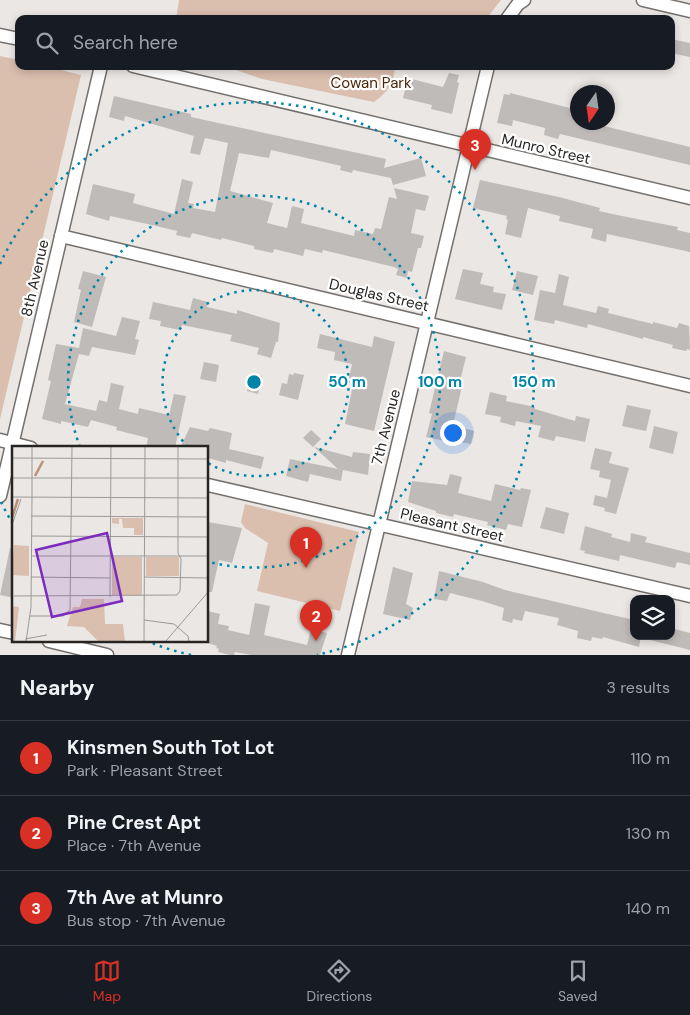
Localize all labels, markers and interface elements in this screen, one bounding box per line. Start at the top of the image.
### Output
search box [15,15,675,70]
icon: search [33,29,61,57]
text: Search here [73,30,178,55]
park label: Cowan Park [331,73,412,93]
north arrow [570,85,615,130]
pin: 3 [459,129,491,170]
street label: Munro Street [500,129,592,169]
street label: 8th Avenue [16,237,54,319]
street label: Douglas Street [327,274,431,316]
text: 50 m [328,372,366,392]
text: 100 m [418,372,462,392]
text: 150 m [513,372,556,392]
centre of rings [245,373,263,391]
street label: 7th Avenue [367,387,405,467]
your location [440,420,466,446]
inset map [12,446,209,642]
street label: Pleasant Street [398,503,506,547]
pin: 1 [290,527,322,568]
map controls [630,595,675,640]
button: layers [630,595,675,640]
pin: 2 [300,600,332,641]
text: Nearby [20,674,94,702]
text: 3 results [607,677,670,698]
text: Kinsmen South Tot Lot [67,735,274,760]
text: 1 [33,748,39,769]
text: 110 m [631,748,670,769]
text: Park · Pleasant Street [67,760,223,781]
text: Pine Crest Apt [67,810,201,835]
text: 2 [31,823,41,844]
text: 130 m [626,823,670,844]
text: Place · 7th Avenue [67,835,201,856]
text: 7th Ave at Munro [67,885,223,910]
text: 3 [31,898,41,919]
text: 140 m [626,898,670,919]
text: Bus stop · 7th Avenue [67,910,226,931]
tab: Map [93,957,121,1005]
tab: Directions [307,957,372,1005]
tab: Saved [558,957,597,1005]

